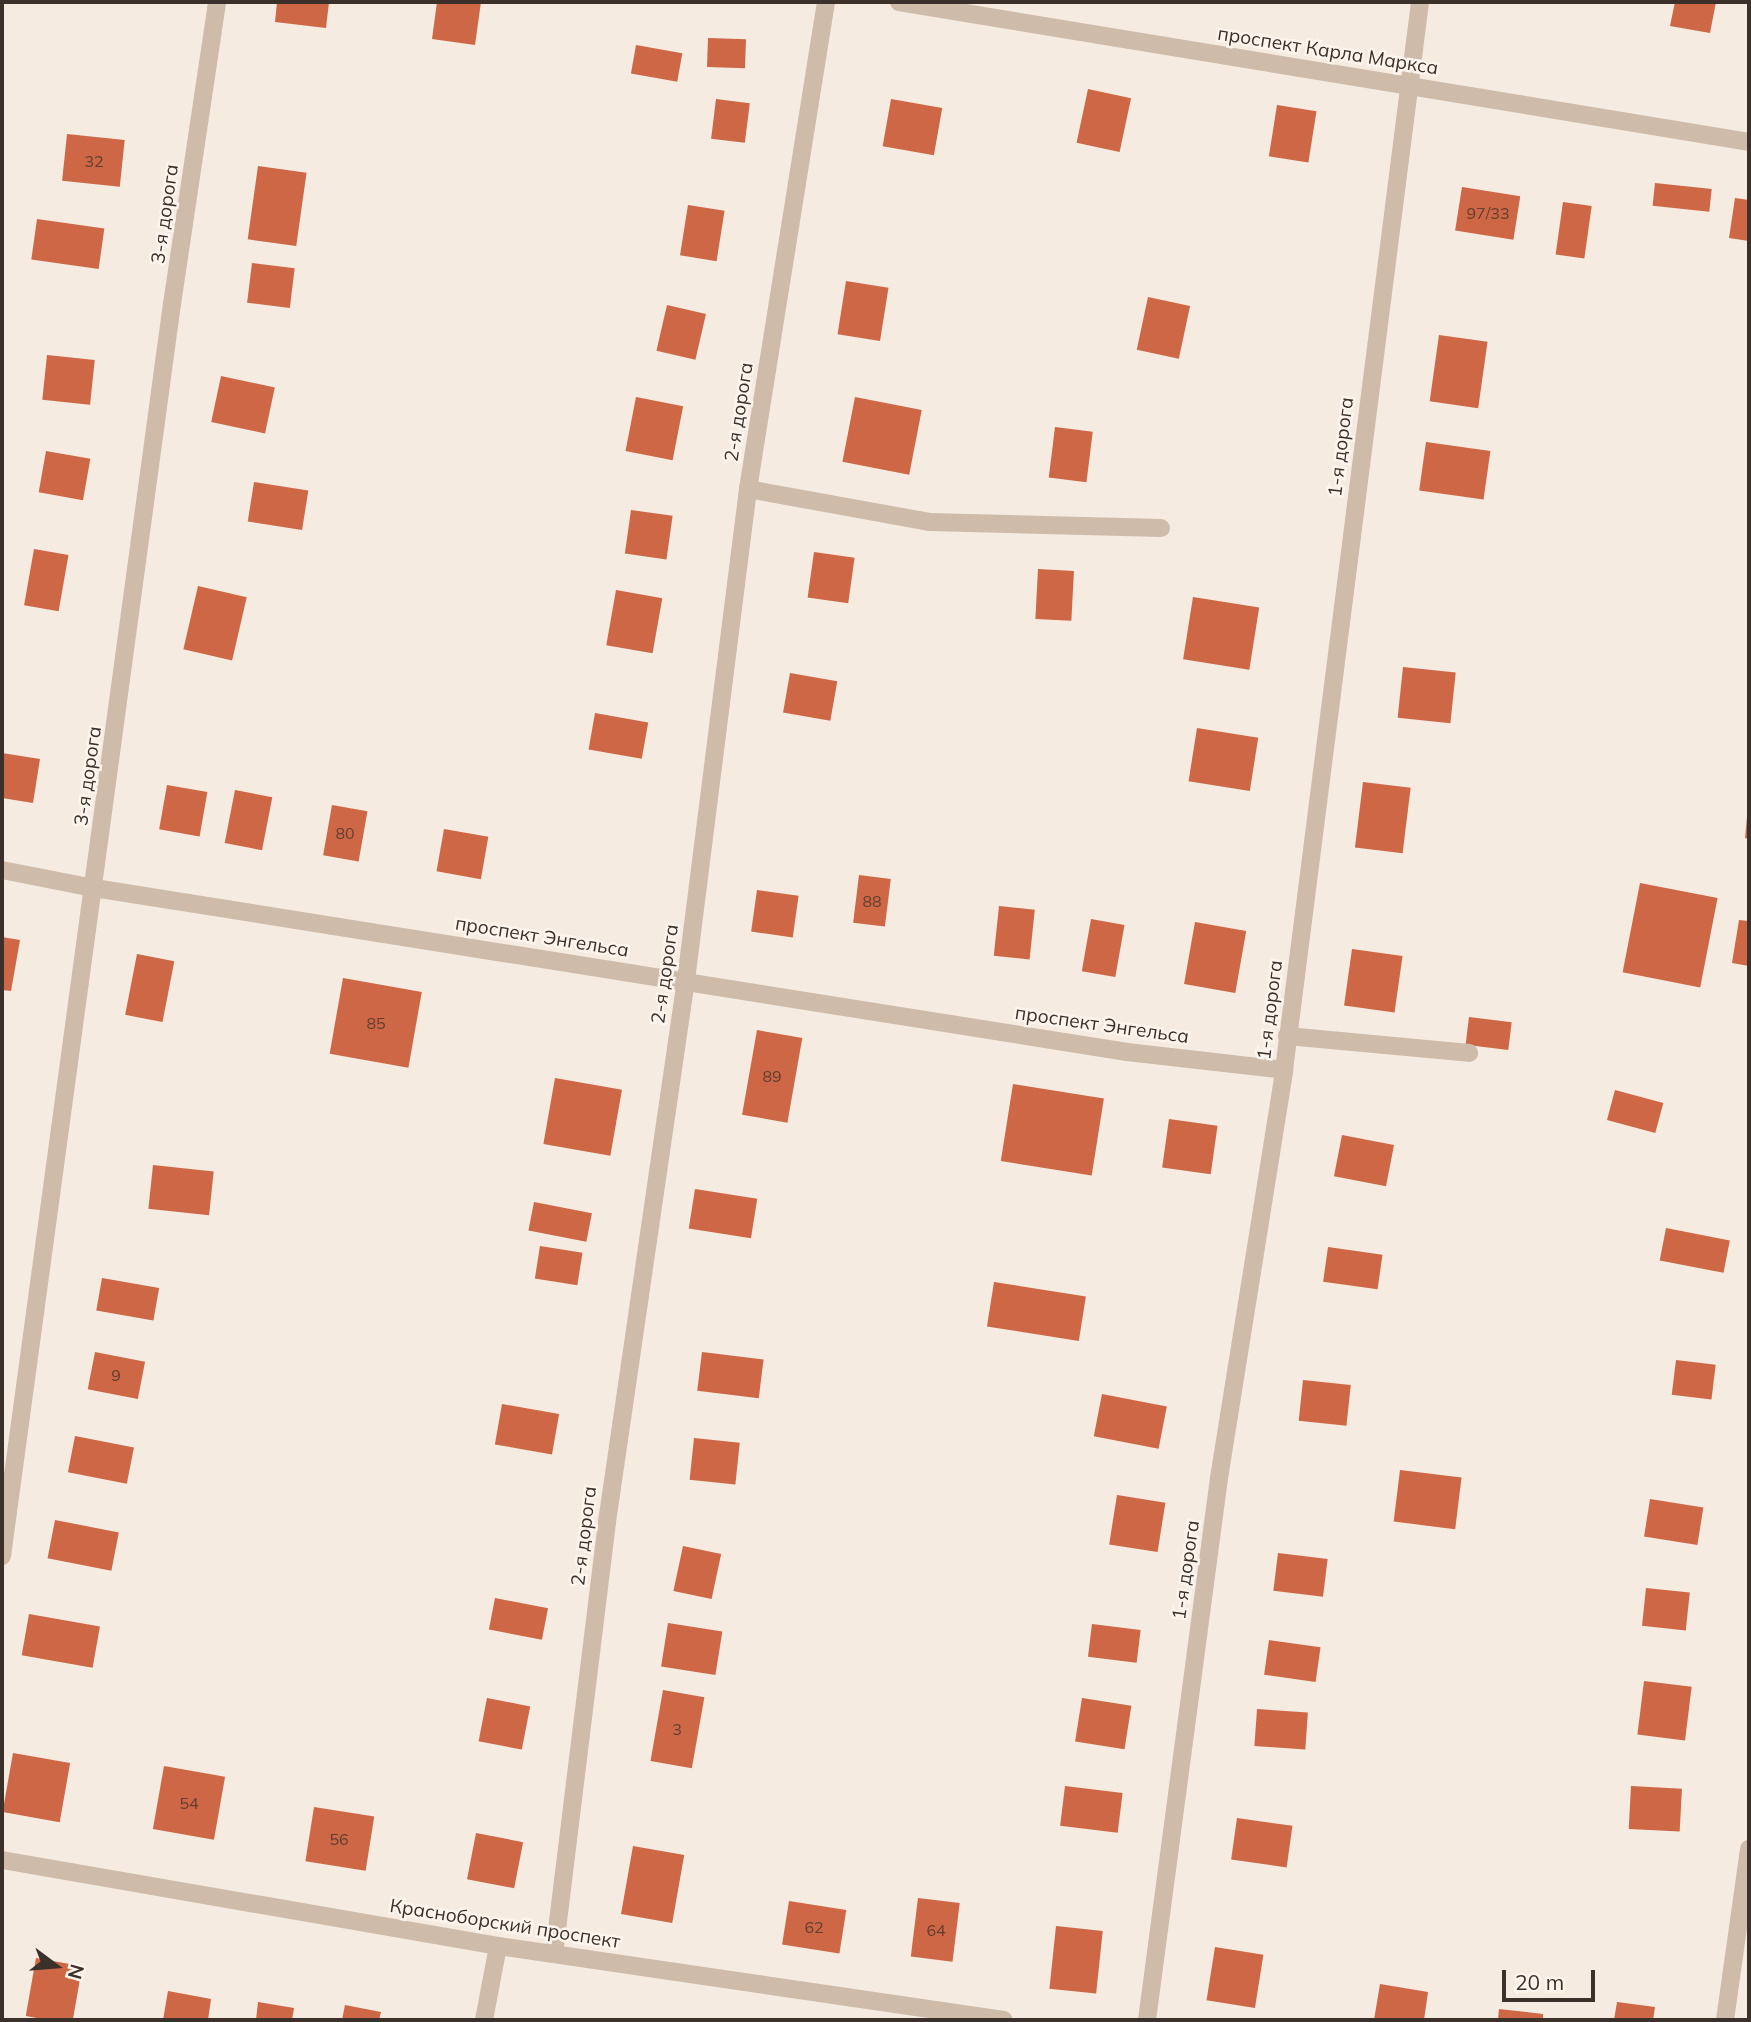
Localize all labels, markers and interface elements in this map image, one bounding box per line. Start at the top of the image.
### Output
street label: проспект Карла Маркса [1216,22,1440,80]
house number: 32 [84,151,104,171]
street label: 3-я дорога [147,163,183,265]
house number: 97/33 [1467,203,1509,223]
street label: 2-я дорога [720,361,758,463]
street label: 1-я дорога [1324,396,1358,498]
street label: 3-я дорога [70,725,106,827]
house number: 80 [335,823,355,843]
house number: 88 [862,891,882,911]
street label: проспект Энгельса [454,912,630,962]
street label: 2-я дорога [647,923,683,1025]
street label: 1-я дорога [1253,959,1287,1061]
street label: проспект Энгельса [1014,1002,1190,1048]
house number: 85 [366,1013,386,1033]
house number: 89 [762,1066,782,1086]
house number: 9 [111,1365,121,1385]
street label: 2-я дорога [567,1485,601,1587]
street label: 1-я дорога [1168,1519,1204,1621]
house number: 3 [672,1719,682,1739]
house number: 54 [179,1793,199,1813]
house number: 56 [329,1829,349,1849]
street label: Красноборский проспект [388,1895,622,1953]
house number: 62 [804,1917,824,1937]
house number: 64 [926,1920,946,1940]
north arrow [21,1931,91,2001]
scale bar [1506,1955,1599,1999]
text: N [63,1962,90,1982]
text: 20 m [1515,1969,1564,1995]

